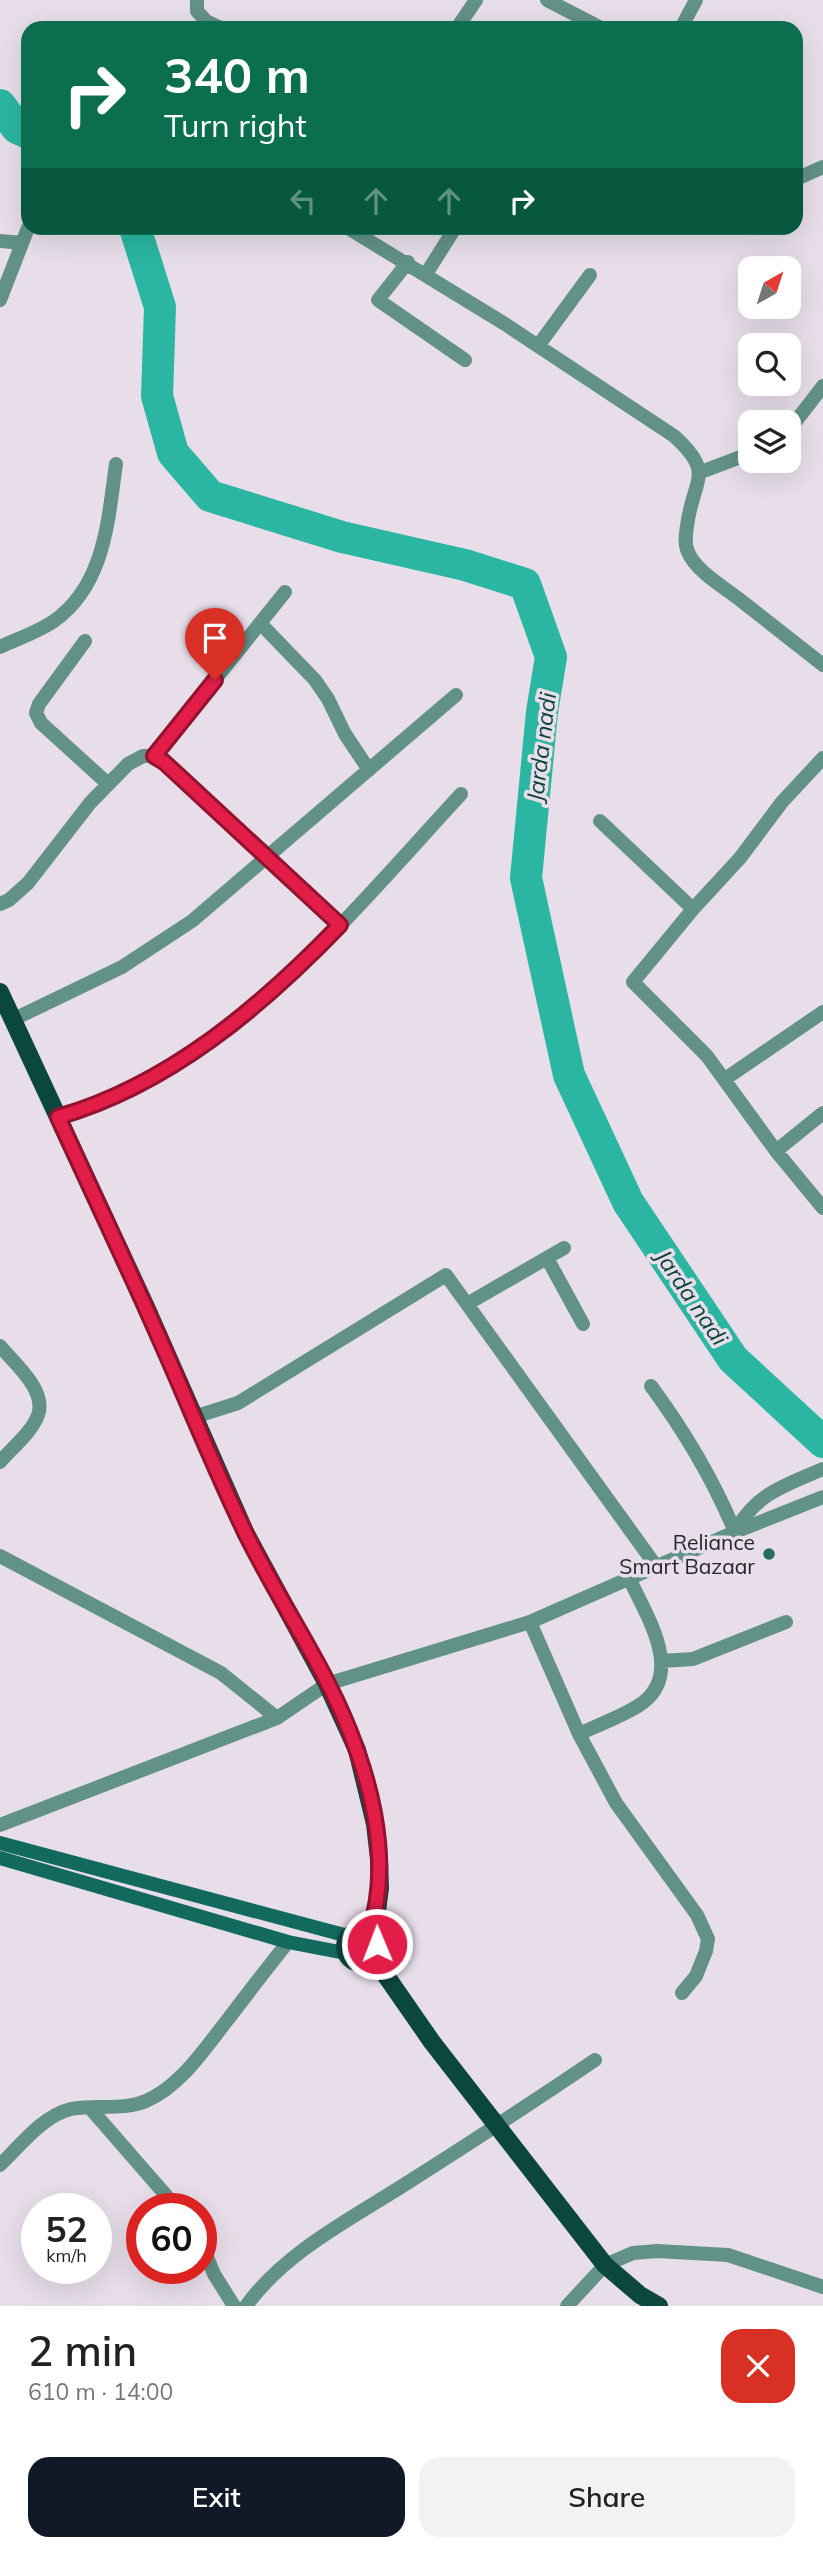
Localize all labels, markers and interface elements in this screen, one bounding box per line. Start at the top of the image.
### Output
text: 340 m [164,44,310,105]
icon: right [49,49,140,140]
text: Turn right [164,105,307,145]
icon: left [284,182,322,220]
icon: ahead [357,182,395,220]
icon: ahead [430,182,468,220]
icon: right [503,182,541,220]
north arrow [738,256,802,318]
map controls [738,256,801,473]
button: search [738,333,801,396]
button: layers [738,410,801,473]
pin [185,608,245,680]
icon: arrive [196,619,234,657]
water label: Jarda nadi [520,690,562,805]
water label: Jarda nadi [648,1242,735,1351]
place label: Reliance Smart Bazaar [619,1529,755,1579]
marker: Reliance Smart Bazaar [761,1546,777,1562]
position arrow [340,1907,414,1981]
speed limit sign: 60 [126,2193,217,2284]
text: 52 [45,2207,88,2251]
text: km/h [46,2244,87,2267]
text: 2 min [28,2324,137,2377]
button: close [721,2329,795,2403]
text: 610 m · 14:00 [28,2377,173,2406]
button: Exit [28,2457,405,2537]
button: Share [419,2457,795,2537]

